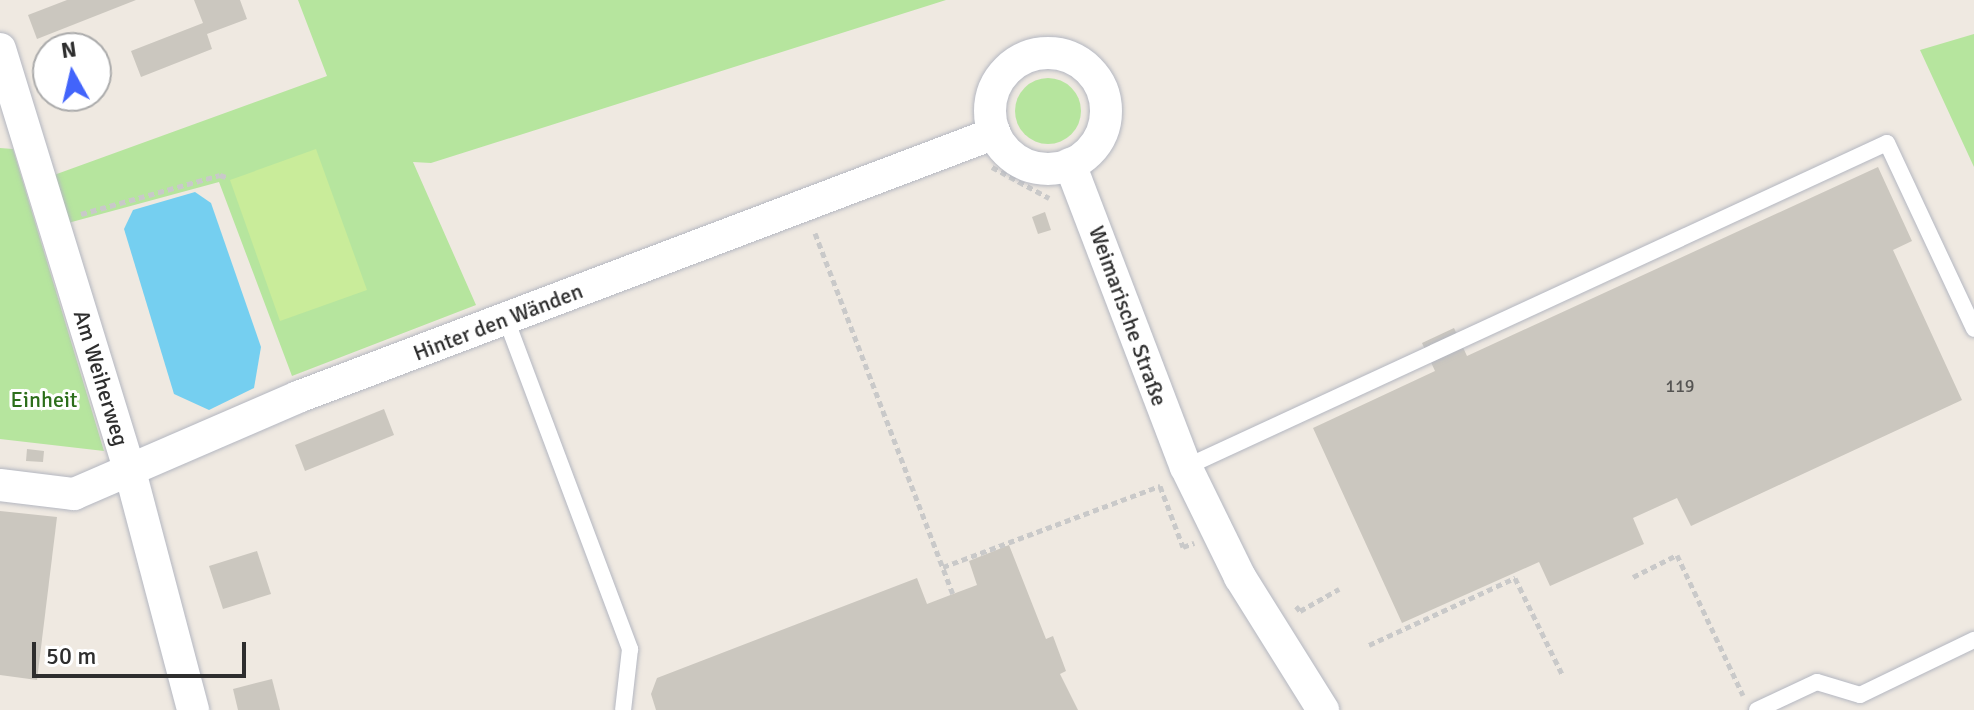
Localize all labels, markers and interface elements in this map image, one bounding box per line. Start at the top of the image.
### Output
north arrow [32,32,112,112]
text: N [59,35,78,64]
street label: Weimarische Straße [1083,222,1173,410]
street label: Hinter den Wänden [409,278,587,366]
street label: Am Weiherweg [68,307,134,449]
house number: 119 [1665,375,1695,397]
park label: Einheit [11,387,77,413]
scale bar [36,626,250,676]
text: 50 m [46,641,96,671]

